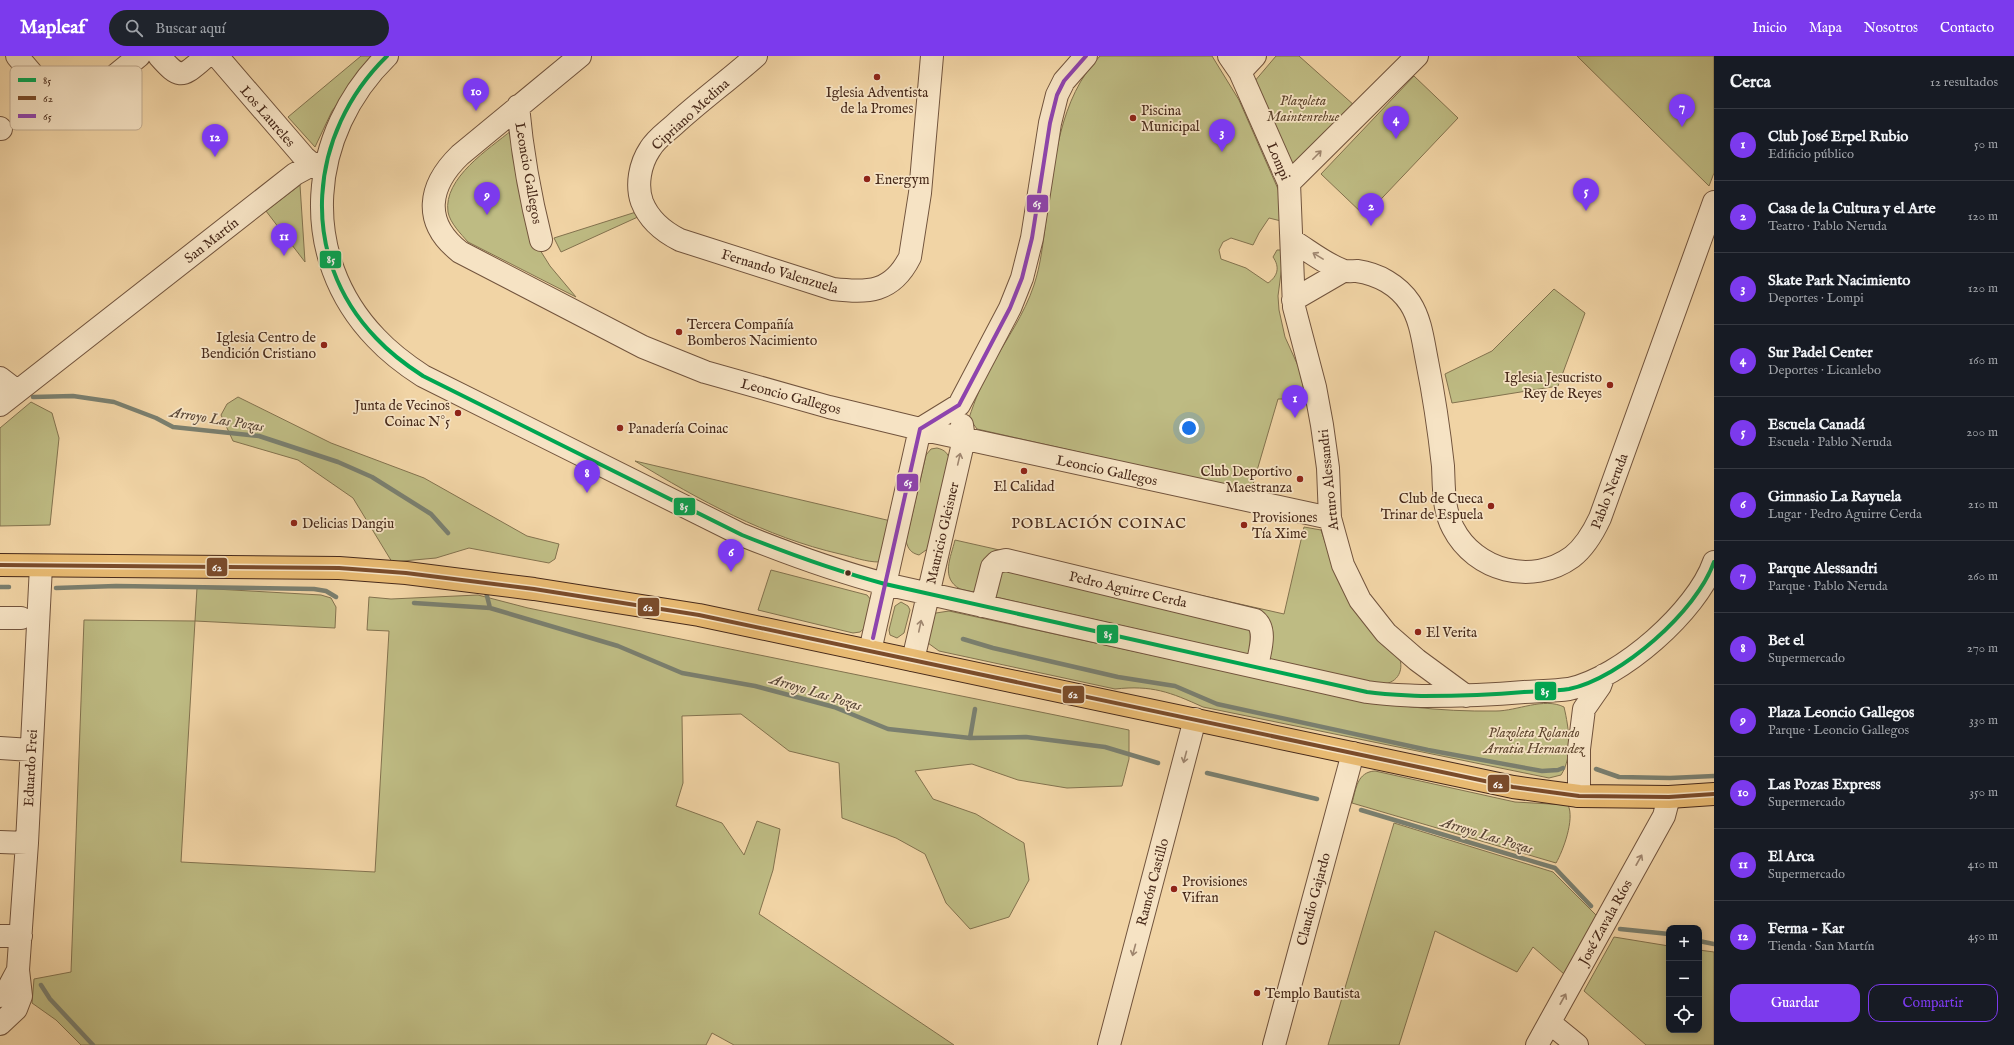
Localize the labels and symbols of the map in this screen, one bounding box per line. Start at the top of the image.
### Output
legend [10,66,142,130]
marker: Iglesia Adventista de la Promes [872,72,882,82]
text: 85 [43,74,51,88]
street label: Cipriano Medina [648,75,734,154]
pin: 10 [463,78,489,111]
street label: Los Laureles [236,82,299,151]
place label: Iglesia Adventista de la Promes [826,84,929,118]
text: 62 [43,92,53,106]
park label: Plazoleta Maintenrehue [1266,92,1340,126]
pin: 7 [1669,94,1695,127]
place label: Piscina Municipal [1141,102,1200,136]
pin: 4 [1383,106,1409,139]
text: 65 [43,110,52,124]
marker: Piscina Municipal [1128,113,1138,123]
pin: 3 [1209,119,1235,152]
street label: Leoncio Gallegos [510,121,546,226]
pin: 12 [202,124,228,157]
street label: Lompi [1262,140,1294,183]
one-way arrow [1312,151,1322,160]
place label: Energym [875,171,930,189]
marker: Energym [862,174,872,184]
pin: 5 [1573,178,1599,211]
pin: 9 [474,182,500,215]
pin: 2 [1358,193,1384,226]
line badge: 65 [1026,194,1049,213]
text: 65 [1033,197,1041,211]
street label: San Martín [181,214,243,268]
pin: 11 [271,223,297,256]
street label: Fernando Valenzuela [719,246,841,299]
line badge: 85 [319,250,342,269]
one-way arrow [1312,251,1324,259]
text: 85 [327,253,335,267]
place label: Tercera Compañía Bomberos Nacimiento [687,316,818,350]
marker: Tercera Compañía Bomberos Nacimiento [674,327,684,337]
place label: Iglesia Centro de Bendición Cristiano [201,329,317,363]
marker: Iglesia Centro de Bendición Cristiano [319,340,329,350]
place label: Iglesia Jesucristo Rey de Reyes [1504,369,1602,403]
street label: Leoncio Gallegos [739,375,843,419]
marker: Iglesia Jesucristo Rey de Reyes [1605,380,1615,390]
pin: 1 [1282,385,1308,418]
place label: Junta de Vecinos Coinac N°5 [353,397,450,431]
water label: Arroyo Las Pozas [167,402,266,436]
marker: Junta de Vecinos Coinac N°5 [453,408,463,418]
your location [1179,418,1199,438]
place label: Panadería Coinac [628,420,728,438]
marker: Panadería Coinac [615,423,625,433]
street label: Arturo Alessandri [1315,428,1343,532]
street label: Pablo Neruda [1587,450,1633,532]
street label: Leoncio Gallegos [1055,451,1159,490]
one-way arrow [955,453,963,466]
pin: 8 [574,460,600,493]
place label: Club Deportivo Maestranza [1200,463,1293,497]
marker: El Calidad [1019,466,1029,476]
line badge: 65 [896,473,919,492]
marker: Club Deportivo Maestranza [1295,474,1305,484]
text: 65 [904,476,912,490]
place label: El Calidad [993,478,1055,496]
street label: Mauricio Gleisner [922,480,964,586]
place label: Club de Cueca Trinar de Espuela [1381,490,1484,524]
line badge: 85 [673,497,696,516]
text: 85 [680,500,688,514]
marker: Club de Cueca Trinar de Espuela [1486,501,1496,511]
place label: Provisiones Tía Xime [1252,509,1318,543]
district label: POBLACIÓN COINAC [1011,514,1187,533]
place label: Delicias Dangiu [302,515,394,533]
marker: Delicias Dangiu [289,518,299,528]
marker: Provisiones Tía Xime [1239,520,1249,530]
pin: 6 [718,539,744,572]
line badge: 62 [206,557,228,577]
text: 62 [212,561,223,575]
unlabelled marker [843,568,853,578]
street label: Pedro Aguirre Cerda [1067,568,1189,613]
line badge: 62 [637,597,660,617]
text: 62 [643,601,654,615]
one-way arrow [917,620,925,633]
line badge: 85 [1096,624,1119,644]
place label: El Verita [1426,624,1478,642]
marker: El Verita [1413,627,1423,637]
text: 85 [1104,628,1112,642]
water label: Arroyo Las Pozas [766,669,865,716]
line badge: 85 [1534,681,1557,701]
line badge: 62 [1062,685,1085,704]
text: 85 [1541,685,1549,699]
text: 62 [1068,688,1079,702]
park label: Plazoleta Rolando Arratia Hernandez [1482,724,1586,758]
street label: Eduardo Frei [20,729,42,807]
one-way arrow [1180,750,1188,763]
line badge: 62 [1487,774,1510,793]
text: 62 [1493,778,1504,792]
water label: Arroyo Las Pozas [1437,812,1536,859]
street label: Ramón Castillo [1133,836,1173,928]
street label: Claudio Gajardo [1293,850,1335,948]
one-way arrow [1636,855,1644,867]
place label: Provisiones Vifran [1181,873,1248,907]
street label: José Zavala Ríos [1574,877,1637,970]
marker: Provisiones Vifran [1169,884,1179,894]
one-way arrow [1130,944,1137,957]
place label: Templo Bautista [1265,985,1361,1003]
marker: Templo Bautista [1252,988,1262,998]
one-way arrow [1560,993,1567,1005]

